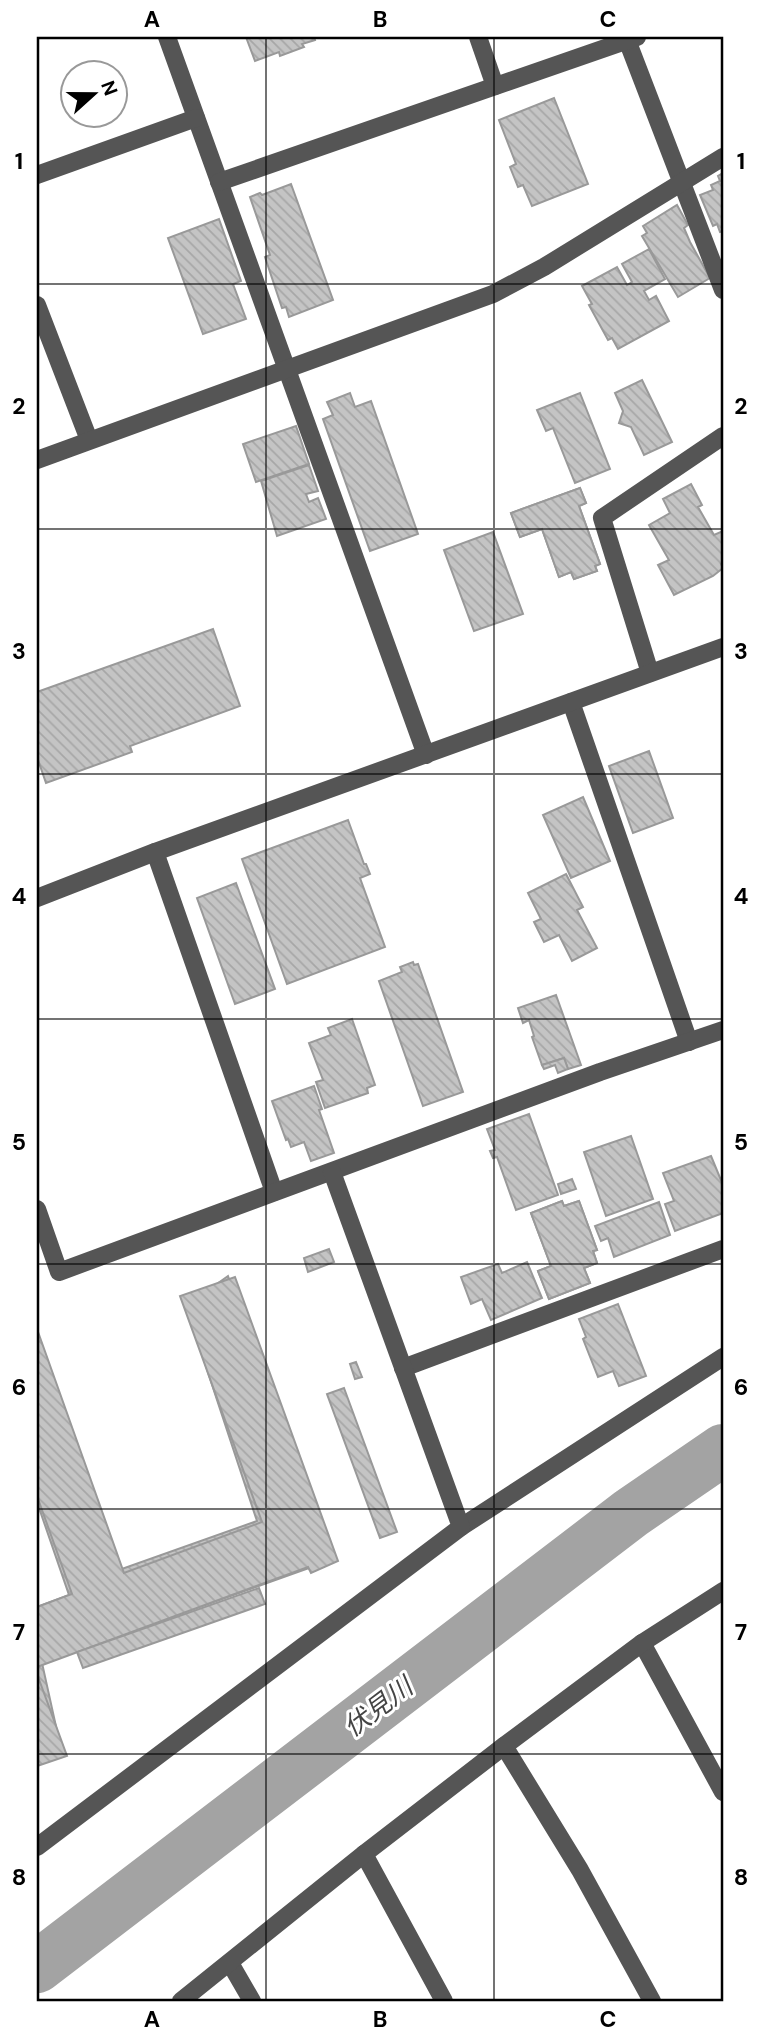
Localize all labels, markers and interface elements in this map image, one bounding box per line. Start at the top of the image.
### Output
text: A [144,4,160,34]
text: B [373,4,387,34]
text: C [600,4,616,34]
north arrow [60,60,130,130]
text: N [95,77,124,99]
text: 1 [15,146,23,176]
text: 1 [737,146,745,176]
text: 2 [12,391,26,421]
text: 2 [734,391,748,421]
text: 3 [12,636,26,666]
text: 3 [734,636,748,666]
text: 4 [12,881,27,911]
text: 4 [734,881,749,911]
text: 5 [12,1127,26,1157]
text: 5 [734,1127,748,1157]
text: 6 [12,1372,26,1402]
text: 6 [734,1372,748,1402]
text: 7 [13,1617,25,1647]
text: 7 [735,1617,747,1647]
water label: 伏見川 [337,1668,422,1744]
text: 8 [12,1862,26,1892]
text: 8 [734,1862,748,1892]
text: A [144,2004,160,2034]
text: B [373,2004,387,2034]
text: C [600,2004,616,2034]

